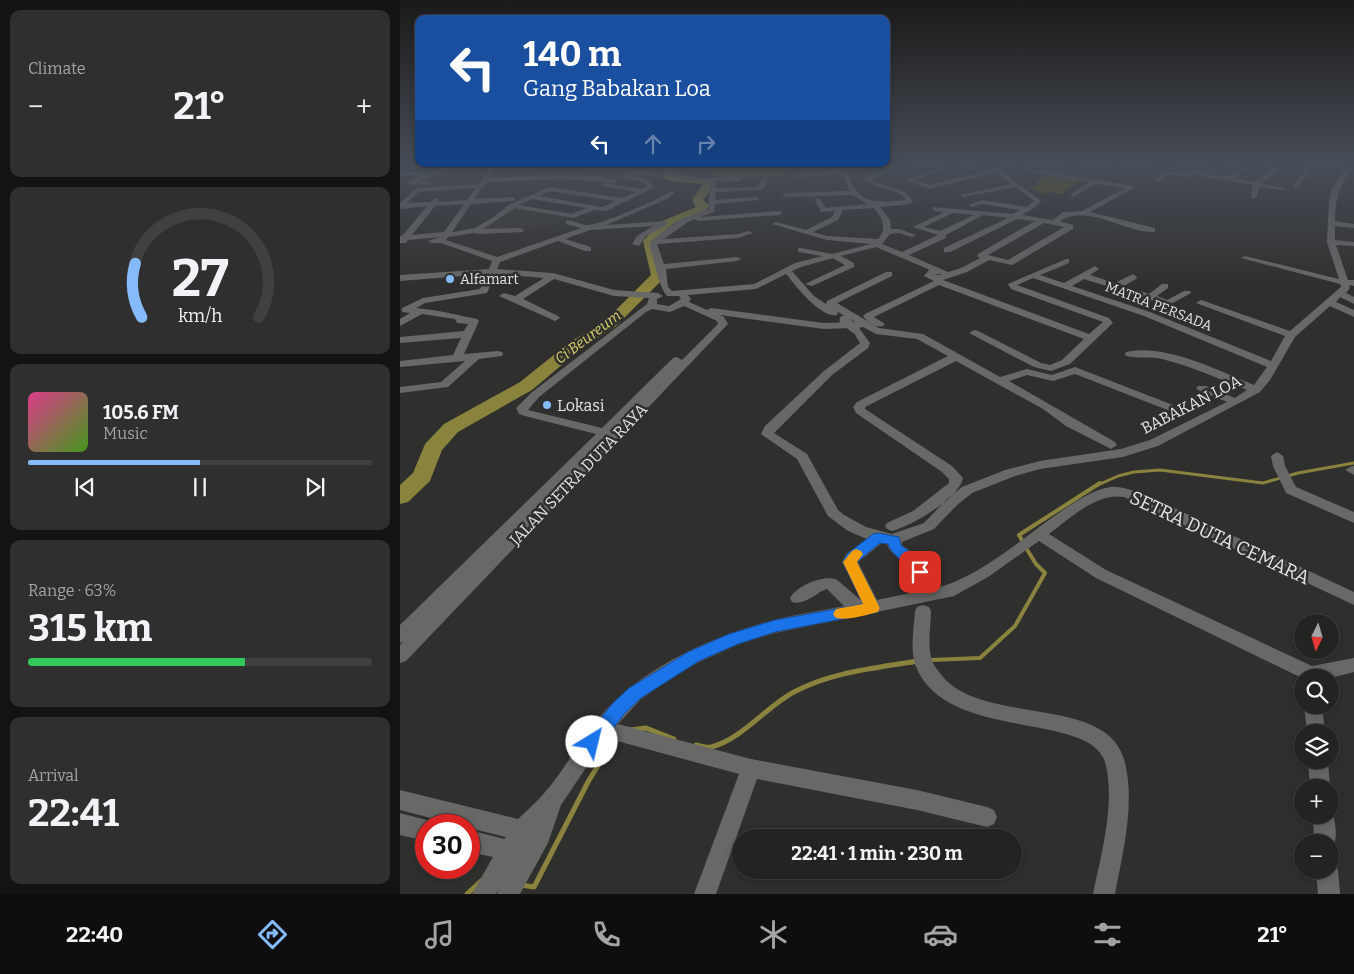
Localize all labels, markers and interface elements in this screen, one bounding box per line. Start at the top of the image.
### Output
text: 140 m [523,33,621,75]
icon: left [440,35,505,100]
text: Climate [28,59,86,78]
text: Gang Babakan Loa [523,75,711,102]
text: 21° [173,83,226,129]
text: − [28,90,43,123]
text: + [356,90,372,123]
icon: left [586,130,614,158]
icon: ahead [639,130,667,158]
icon: right [692,130,720,158]
text: 27 [172,247,229,310]
place label: Alfamart [460,271,518,288]
marker: Alfamart [444,273,456,285]
street label: MATRA PERSADA [1103,278,1215,335]
text: km/h [178,305,222,327]
water label: Ci Beureum [551,306,625,368]
street label: BABAKAN LOA [1138,371,1245,438]
place label: Lokasi [557,396,605,415]
street label: JALAN SETRA DUTA RAYA [505,399,651,550]
marker: Lokasi [541,399,553,411]
text: 105.6 FM [103,401,179,424]
text: Music [103,424,148,443]
icon: previous [71,473,99,501]
icon: pause [186,473,214,501]
icon: next [301,473,329,501]
street label: SETRA DUTA CEMARA [1126,486,1314,590]
pin [899,551,941,593]
icon: arrive [906,558,934,586]
text: Range · 63% [28,581,116,600]
text: 315 km [28,605,152,651]
north arrow [1294,614,1339,659]
map controls [1294,614,1339,879]
button: search [1294,669,1339,714]
position arrow [565,715,617,767]
button: layers [1294,724,1339,769]
text: Arrival [28,766,79,785]
button: + [1294,779,1339,824]
text: 22:41 [28,790,119,836]
speed limit sign: 30 [415,814,480,879]
button: − [1294,834,1339,879]
text: 22:41 · 1 min · 230 m [791,842,963,865]
icon: directions [255,917,290,952]
icon: music [422,917,457,952]
icon: phone [589,917,624,952]
icon: climate [756,917,791,952]
icon: car [923,917,958,952]
icon: filters [1090,917,1125,952]
text: 22:40 [66,921,123,948]
text: 21° [1257,921,1288,948]

